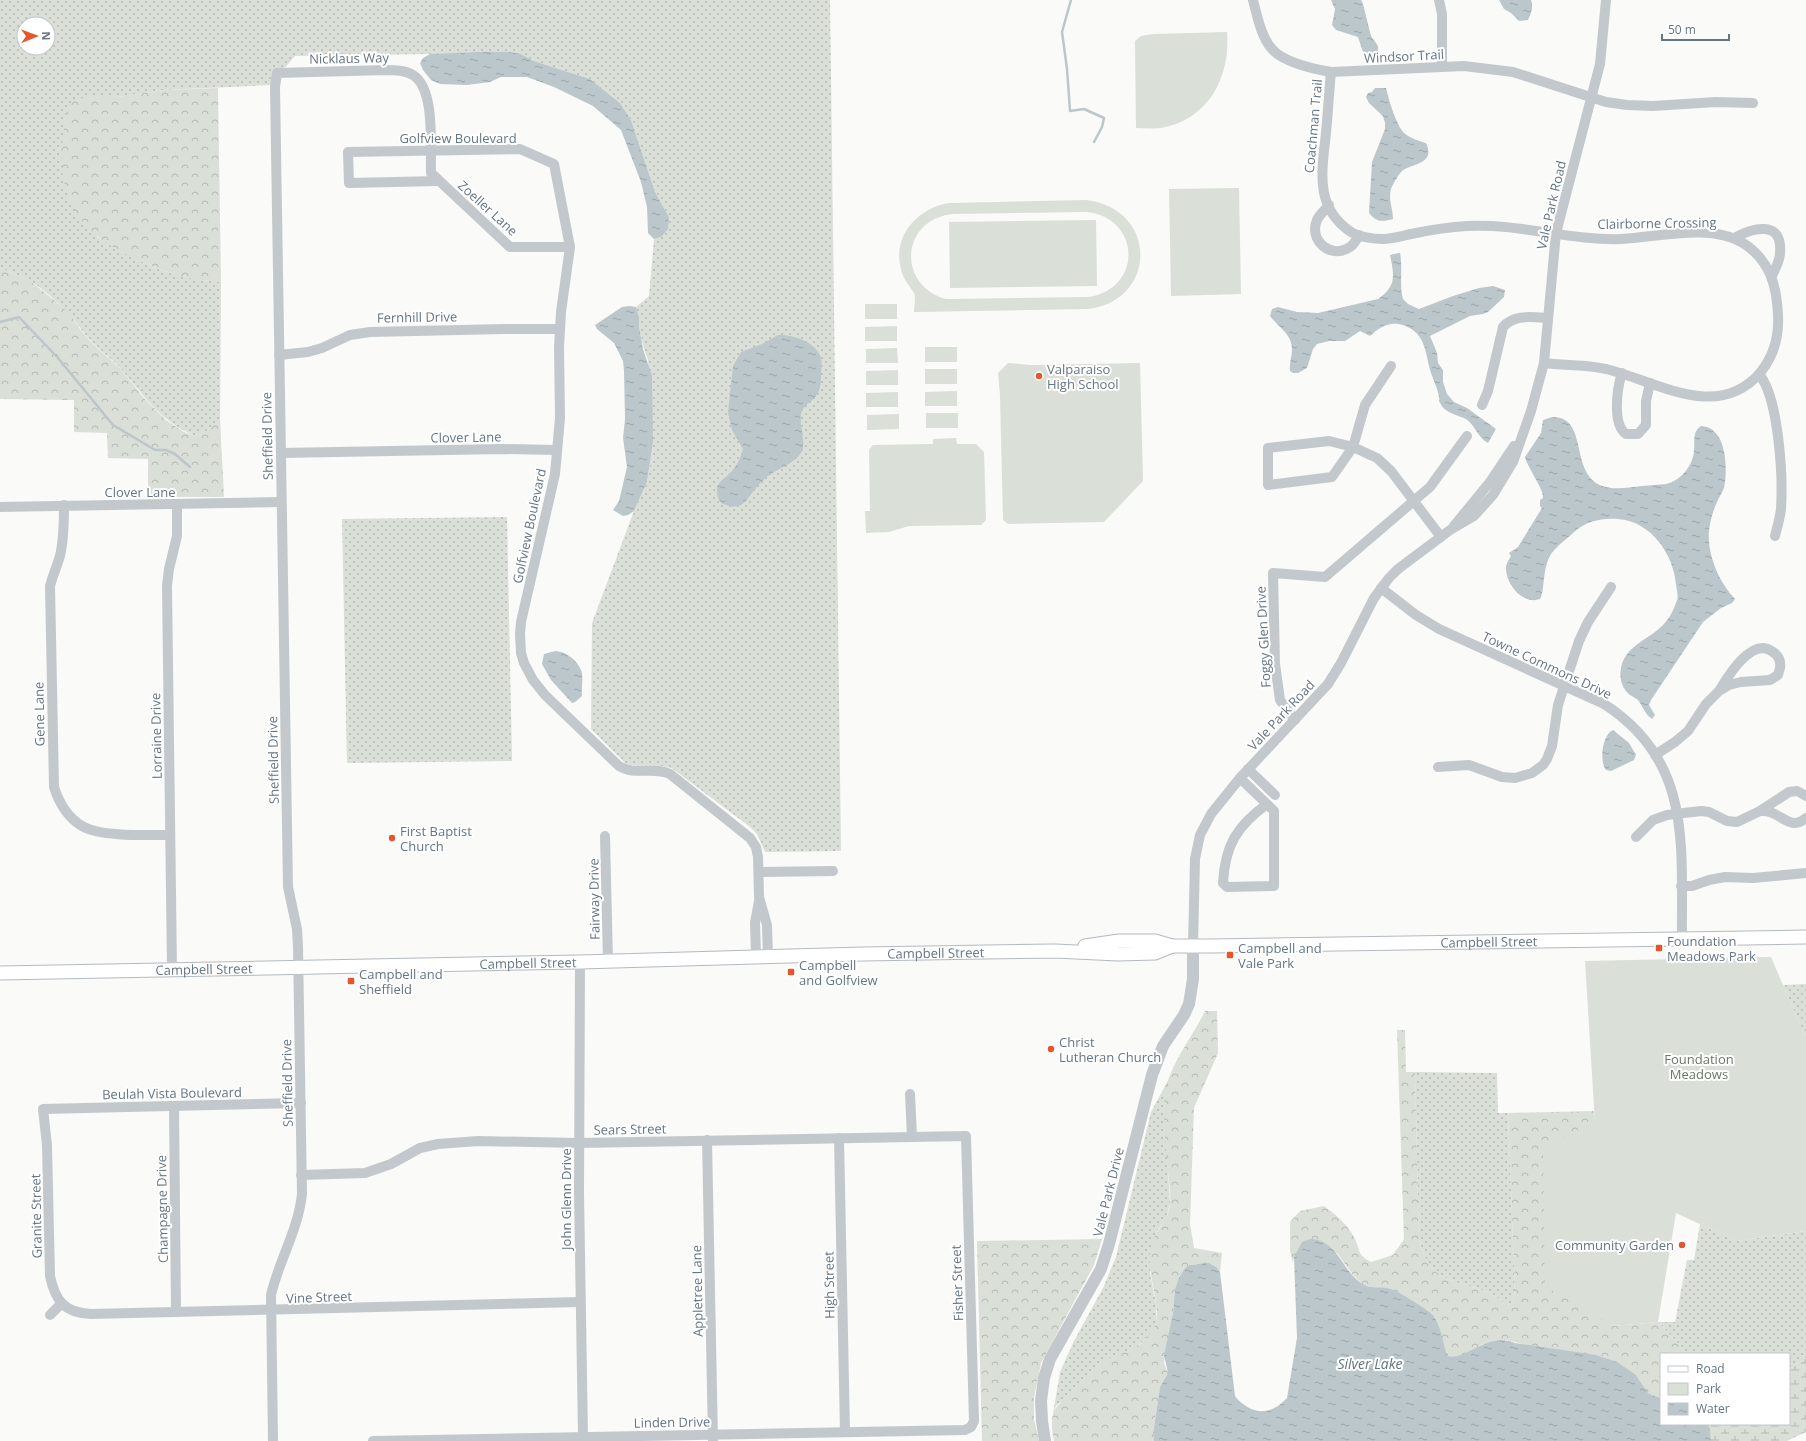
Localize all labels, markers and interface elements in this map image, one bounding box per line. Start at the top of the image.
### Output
north arrow [16,16,56,56]
scale bar [1662,16,1729,42]
text: 50 m [1668,21,1696,38]
text: N [39,31,54,40]
street label: Windsor Trail [1363,45,1445,67]
street label: Nicklaus Way [309,48,390,68]
street label: Coachman Trail [1300,78,1326,174]
street label: Golfview Boulevard [399,129,517,147]
street label: Vale Park Road [1532,159,1570,251]
street label: Zoeller Lane [454,176,522,240]
street label: Clairborne Crossing [1597,213,1717,233]
street label: Fernhill Drive [377,307,457,327]
place label: Valparaiso High School [1047,360,1119,393]
marker: Valparaiso High School [1034,371,1044,381]
street label: Sheffield Drive [257,392,277,480]
street label: Clover Lane [430,427,502,447]
street label: Golfview Boulevard [508,467,550,585]
street label: Clover Lane [104,483,176,501]
street label: Foggy Glen Drive [1251,586,1275,688]
street label: Towne Commons Drive [1479,627,1615,703]
street label: Vale Park Road [1244,676,1318,754]
street label: Gene Lane [29,682,49,746]
street label: Lorraine Drive [146,693,166,779]
street label: Sheffield Drive [263,716,283,804]
place label: First Baptist Church [400,822,472,855]
marker: First Baptist Church [387,833,397,843]
street label: Fairway Drive [584,858,604,940]
street label: Campbell Street [1440,932,1538,952]
place label: Foundation Meadows Park [1667,932,1756,965]
place label: Campbell and Vale Park [1238,939,1322,972]
street label: Campbell Street [887,943,985,963]
marker: Foundation Meadows Park [1654,943,1664,953]
marker: Campbell and Vale Park [1225,950,1235,960]
street label: Campbell Street [479,953,577,973]
place label: Campbell and Golfview [799,956,878,989]
street label: Campbell Street [155,959,253,979]
place label: Campbell and Sheffield [359,965,443,998]
marker: Campbell and Golfview [786,967,796,977]
marker: Campbell and Sheffield [346,976,356,986]
place label: Christ Lutheran Church [1059,1033,1161,1066]
street label: Sheffield Drive [277,1039,297,1127]
marker: Christ Lutheran Church [1046,1044,1056,1054]
park label: Foundation Meadows [1664,1050,1734,1083]
street label: Beulah Vista Boulevard [102,1083,242,1103]
street label: Sears Street [593,1119,667,1139]
street label: Vale Park Drive [1088,1146,1128,1238]
street label: John Glenn Drive [557,1148,575,1252]
street label: Champagne Drive [152,1155,172,1263]
street label: Granite Street [26,1173,46,1259]
place label: Community Garden [1555,1236,1674,1254]
marker: Community Garden [1677,1240,1687,1250]
street label: Fisher Street [947,1244,967,1322]
street label: Appletree Lane [687,1245,707,1337]
street label: High Street [819,1251,839,1319]
street label: Vine Street [286,1287,353,1307]
legend [1660,1353,1790,1425]
water label: Silver Lake [1337,1354,1403,1373]
text: Road [1696,1360,1725,1377]
text: Park [1696,1380,1722,1397]
text: Water [1696,1400,1730,1417]
street label: Linden Drive [634,1412,710,1432]

